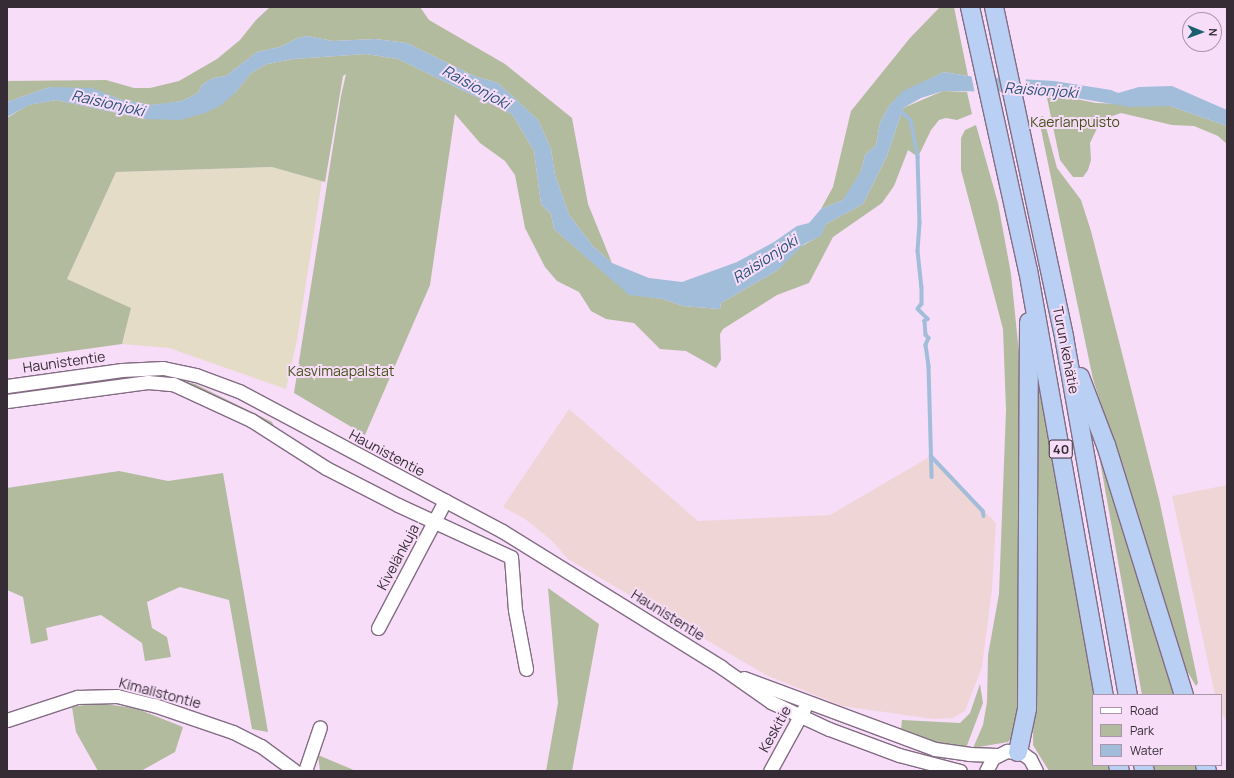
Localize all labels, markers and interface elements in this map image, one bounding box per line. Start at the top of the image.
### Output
north arrow [1182,12,1222,52]
text: N [1206,28,1221,36]
water label: Raisionjoki [439,61,513,113]
water label: Raisionjoki [1003,78,1079,102]
water label: Raisionjoki [70,86,146,120]
park label: Kaerlanpuisto [1030,114,1120,130]
water label: Raisionjoki [729,231,801,287]
street label: Turun kehätie [1049,305,1083,395]
street label: Haunistentie [22,348,106,376]
park label: Kasvimaapalstat [288,363,394,379]
street label: Haunistentie [346,426,428,480]
road number: 40 [1048,438,1074,460]
street label: Kivelänkuja [374,521,422,593]
street label: Haunistentie [628,586,708,644]
street label: Kimalistontie [117,674,203,712]
legend [1092,694,1222,766]
text: Road [1130,702,1158,719]
street label: Keskitie [755,703,795,755]
text: Park [1130,722,1154,739]
text: Water [1130,742,1163,759]

